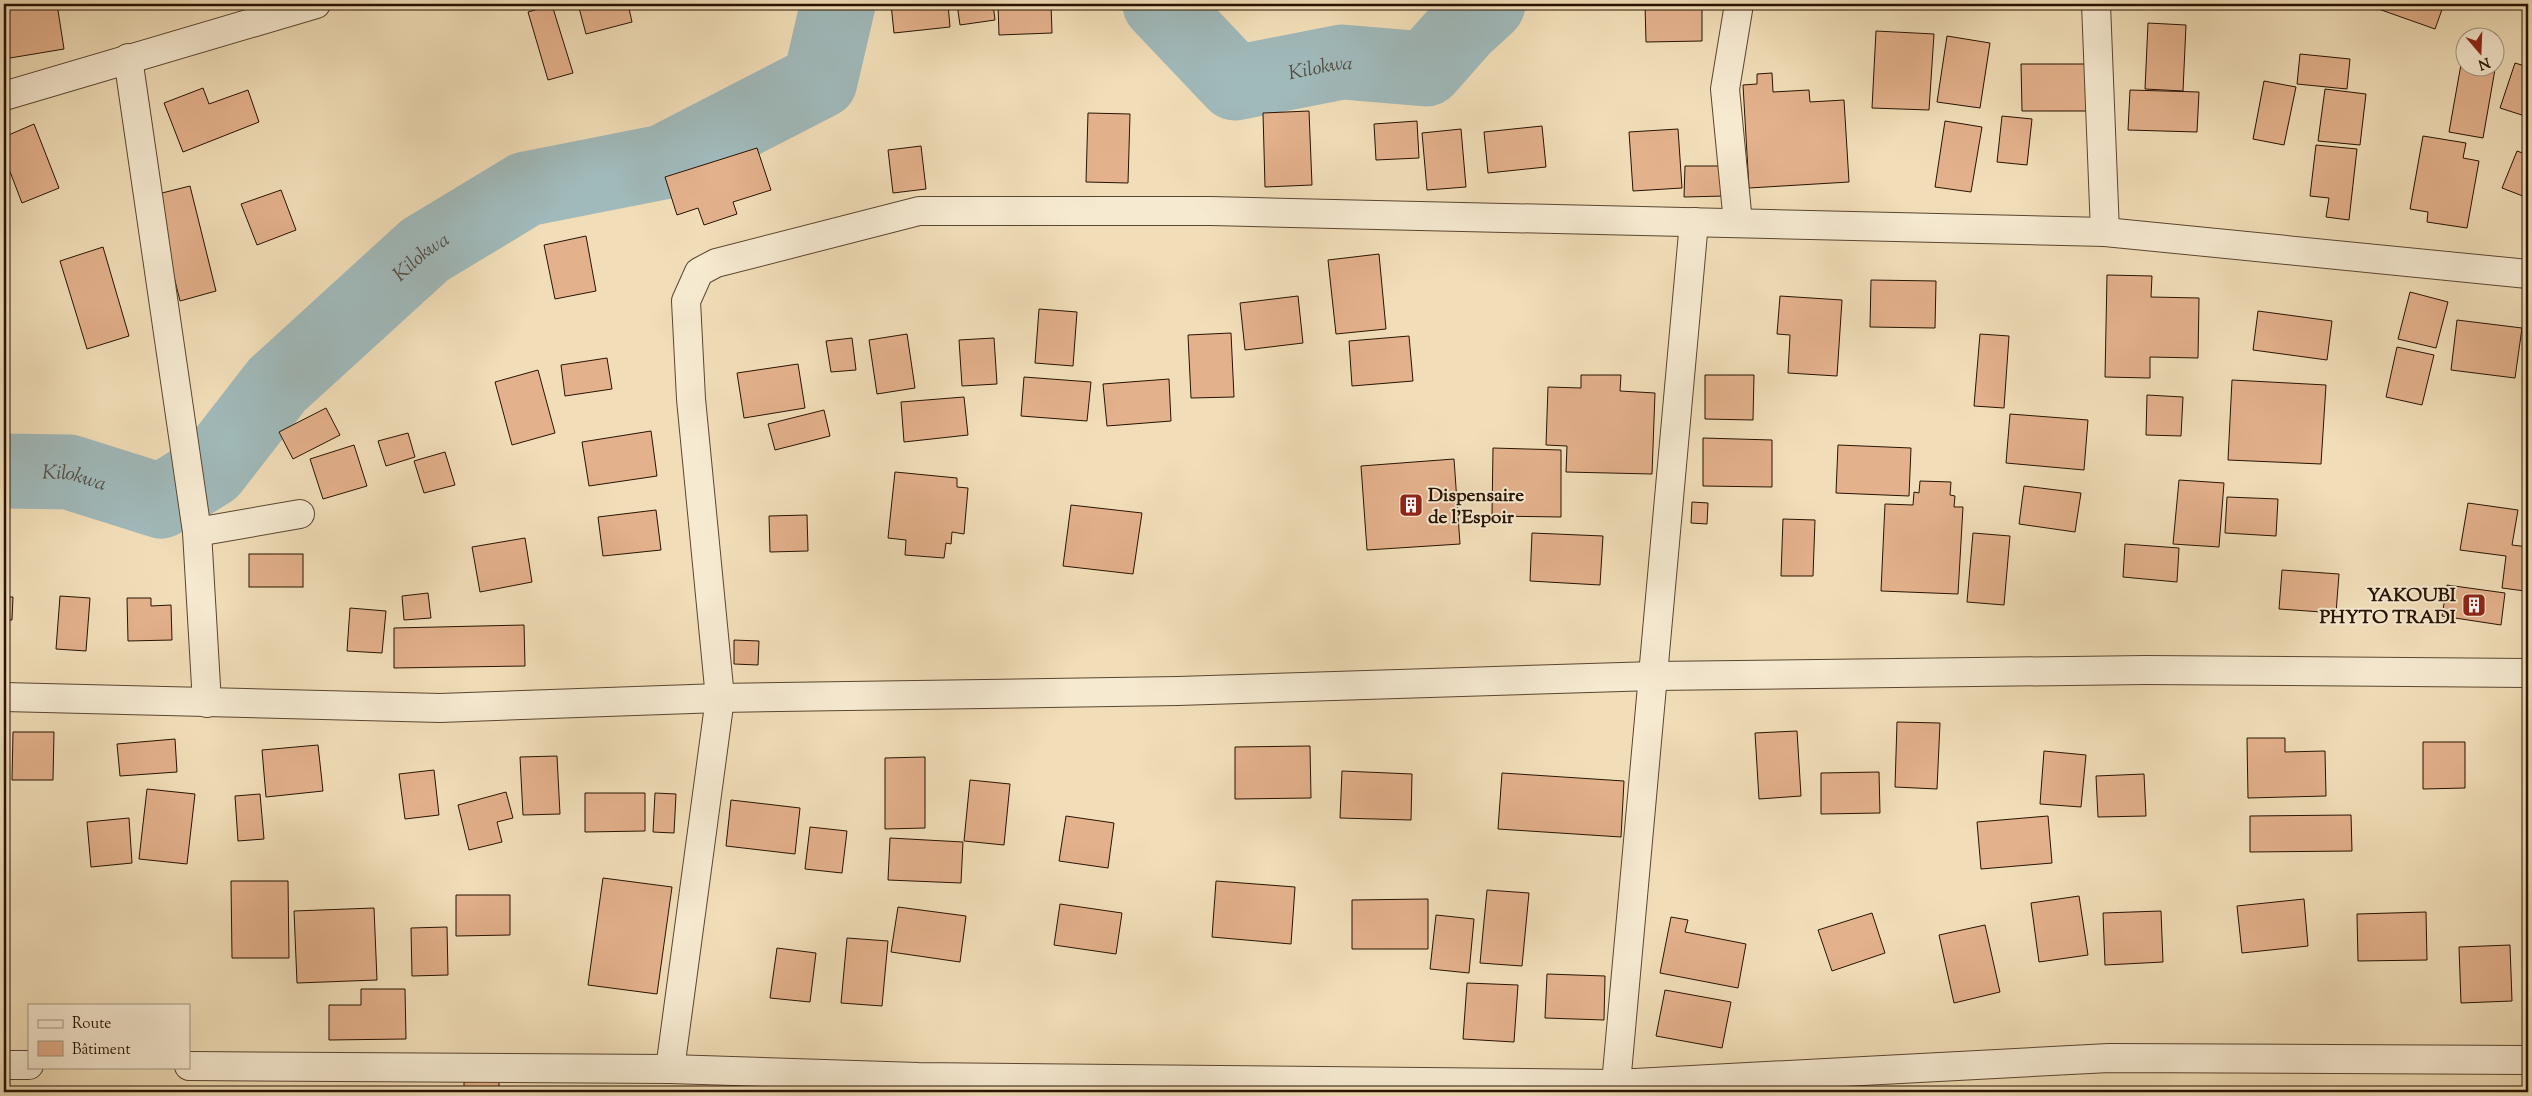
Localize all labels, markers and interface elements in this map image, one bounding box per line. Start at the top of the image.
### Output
north arrow [2454,28,2504,78]
water label: Kilokwa [1286,50,1354,89]
text: N [2475,51,2492,74]
water label: Kilokwa [387,226,456,290]
water label: Kilokwa [42,460,110,500]
place label: Dispensaire de l'Espoir [1428,483,1524,532]
building icon: Dispensaire de l'Espoir [1398,492,1424,518]
place label: YAKOUBI PHYTO TRADI [2319,583,2457,632]
building icon: YAKOUBI PHYTO TRADI [2461,592,2487,618]
legend [28,1004,190,1068]
text: Route [72,1014,111,1035]
text: Bâtiment [72,1040,131,1061]

